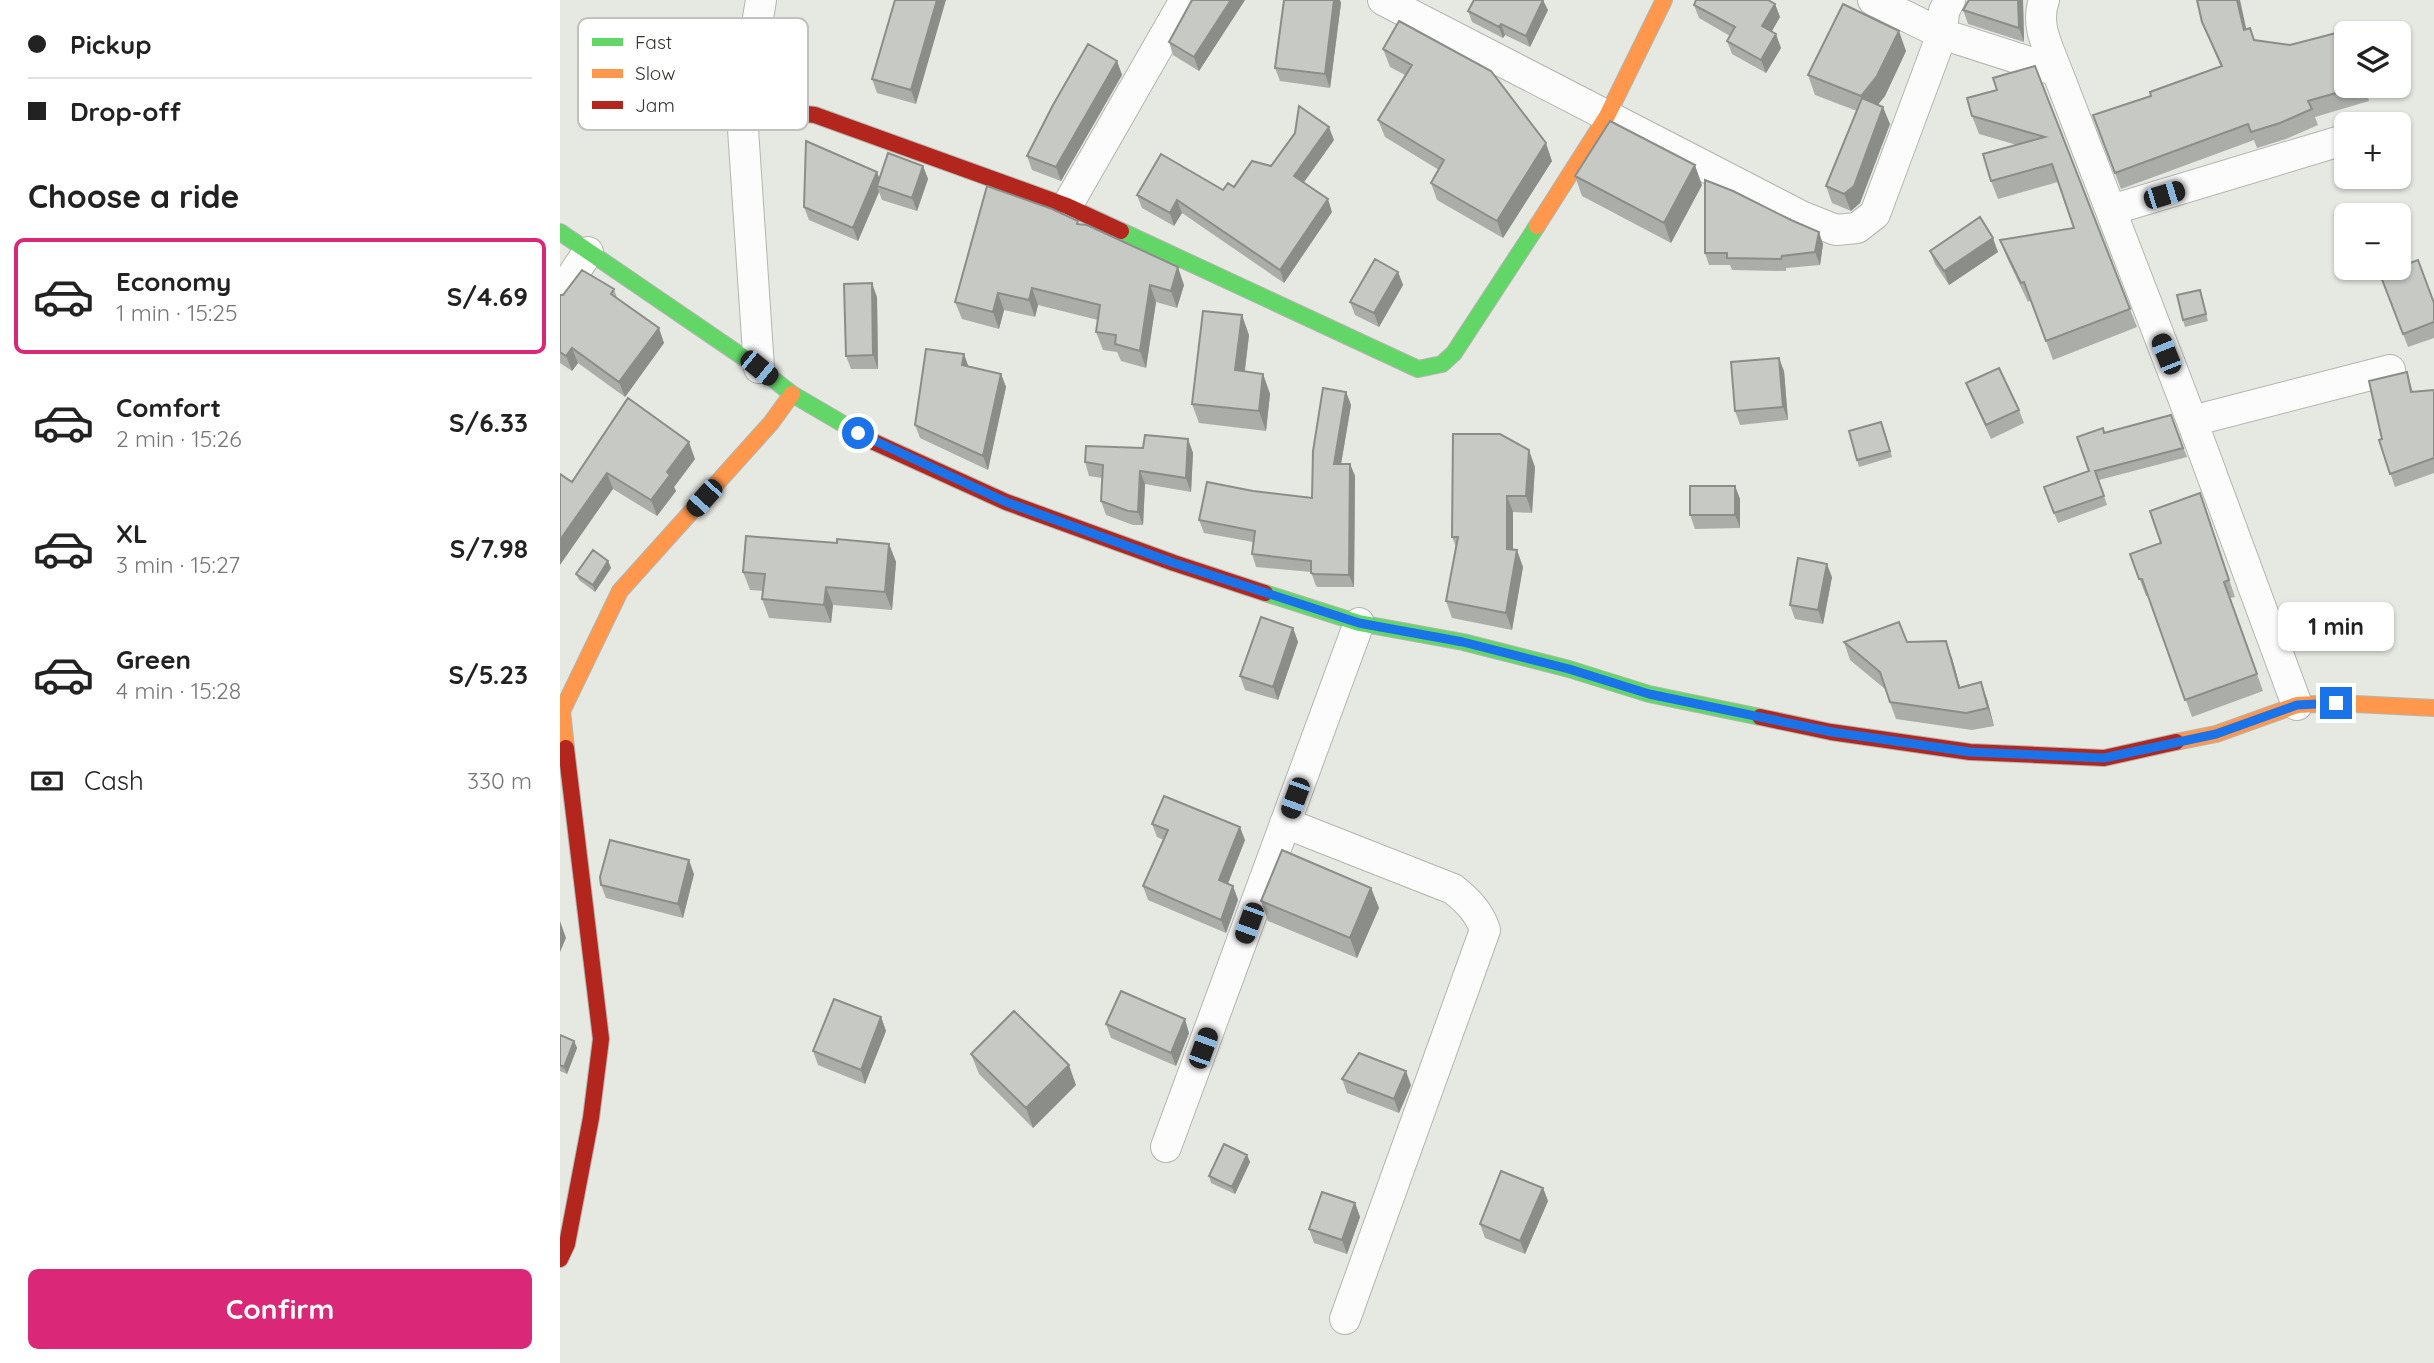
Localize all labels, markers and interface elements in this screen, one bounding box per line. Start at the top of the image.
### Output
legend [578,18,808,130]
map controls [2334,21,2411,280]
button: layers [2334,21,2411,98]
text: Pickup [70,28,152,61]
text: Fast [635,30,672,54]
text: Slow [635,61,676,85]
text: Jam [635,93,675,117]
text: Drop-off [70,95,181,128]
button: + [2334,112,2411,189]
text: Choose a ride [28,176,240,216]
car [2141,179,2188,211]
button: − [2334,203,2411,280]
icon: car [32,265,95,328]
text: Economy [116,265,231,298]
text: S/4.69 [447,280,528,313]
text: 1 min · 15:25 [116,298,238,327]
car [2149,331,2184,377]
car [737,347,782,389]
icon: car [32,391,95,454]
text: Comfort [116,391,221,424]
text: S/6.33 [449,406,528,439]
route start [842,417,874,449]
text: 2 min · 15:26 [116,424,242,453]
car [683,475,726,521]
icon: car [32,517,95,580]
text: XL [116,517,148,550]
text: S/7.98 [450,532,528,565]
text: 3 min · 15:27 [116,550,240,579]
callout: 1 min [2278,602,2394,650]
text: 1 min [2308,612,2364,641]
icon: car [32,643,95,706]
text: Green [116,643,191,676]
text: S/5.23 [449,658,528,691]
text: 4 min · 15:28 [116,676,241,705]
route end [2320,687,2352,719]
icon: cash [28,762,66,800]
text: Cash [84,764,144,797]
text: 330 m [467,766,532,795]
car [1278,775,1313,821]
car [1232,900,1267,946]
car [1186,1025,1221,1071]
button: Confirm [28,1269,532,1349]

